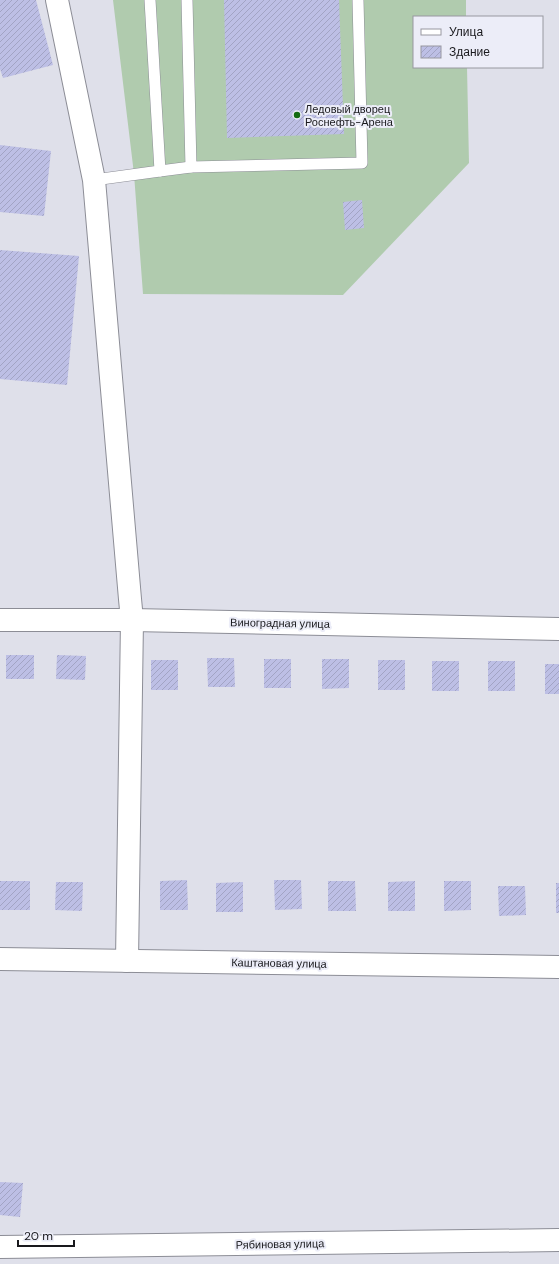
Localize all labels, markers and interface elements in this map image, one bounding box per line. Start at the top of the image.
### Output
legend [413,16,543,68]
text: Улица [449,24,483,40]
text: Здание [449,44,490,60]
place label: Ледовый дворец Роснефть-Арена [305,102,394,129]
marker: Ледовый дворец Роснефть-Арена [292,110,302,120]
street label: Виноградная улица [230,615,331,631]
street label: Каштановая улица [231,955,328,971]
scale bar [18,1222,74,1248]
text: 20 m [24,1228,53,1244]
street label: Рябиновая улица [236,1236,325,1252]

